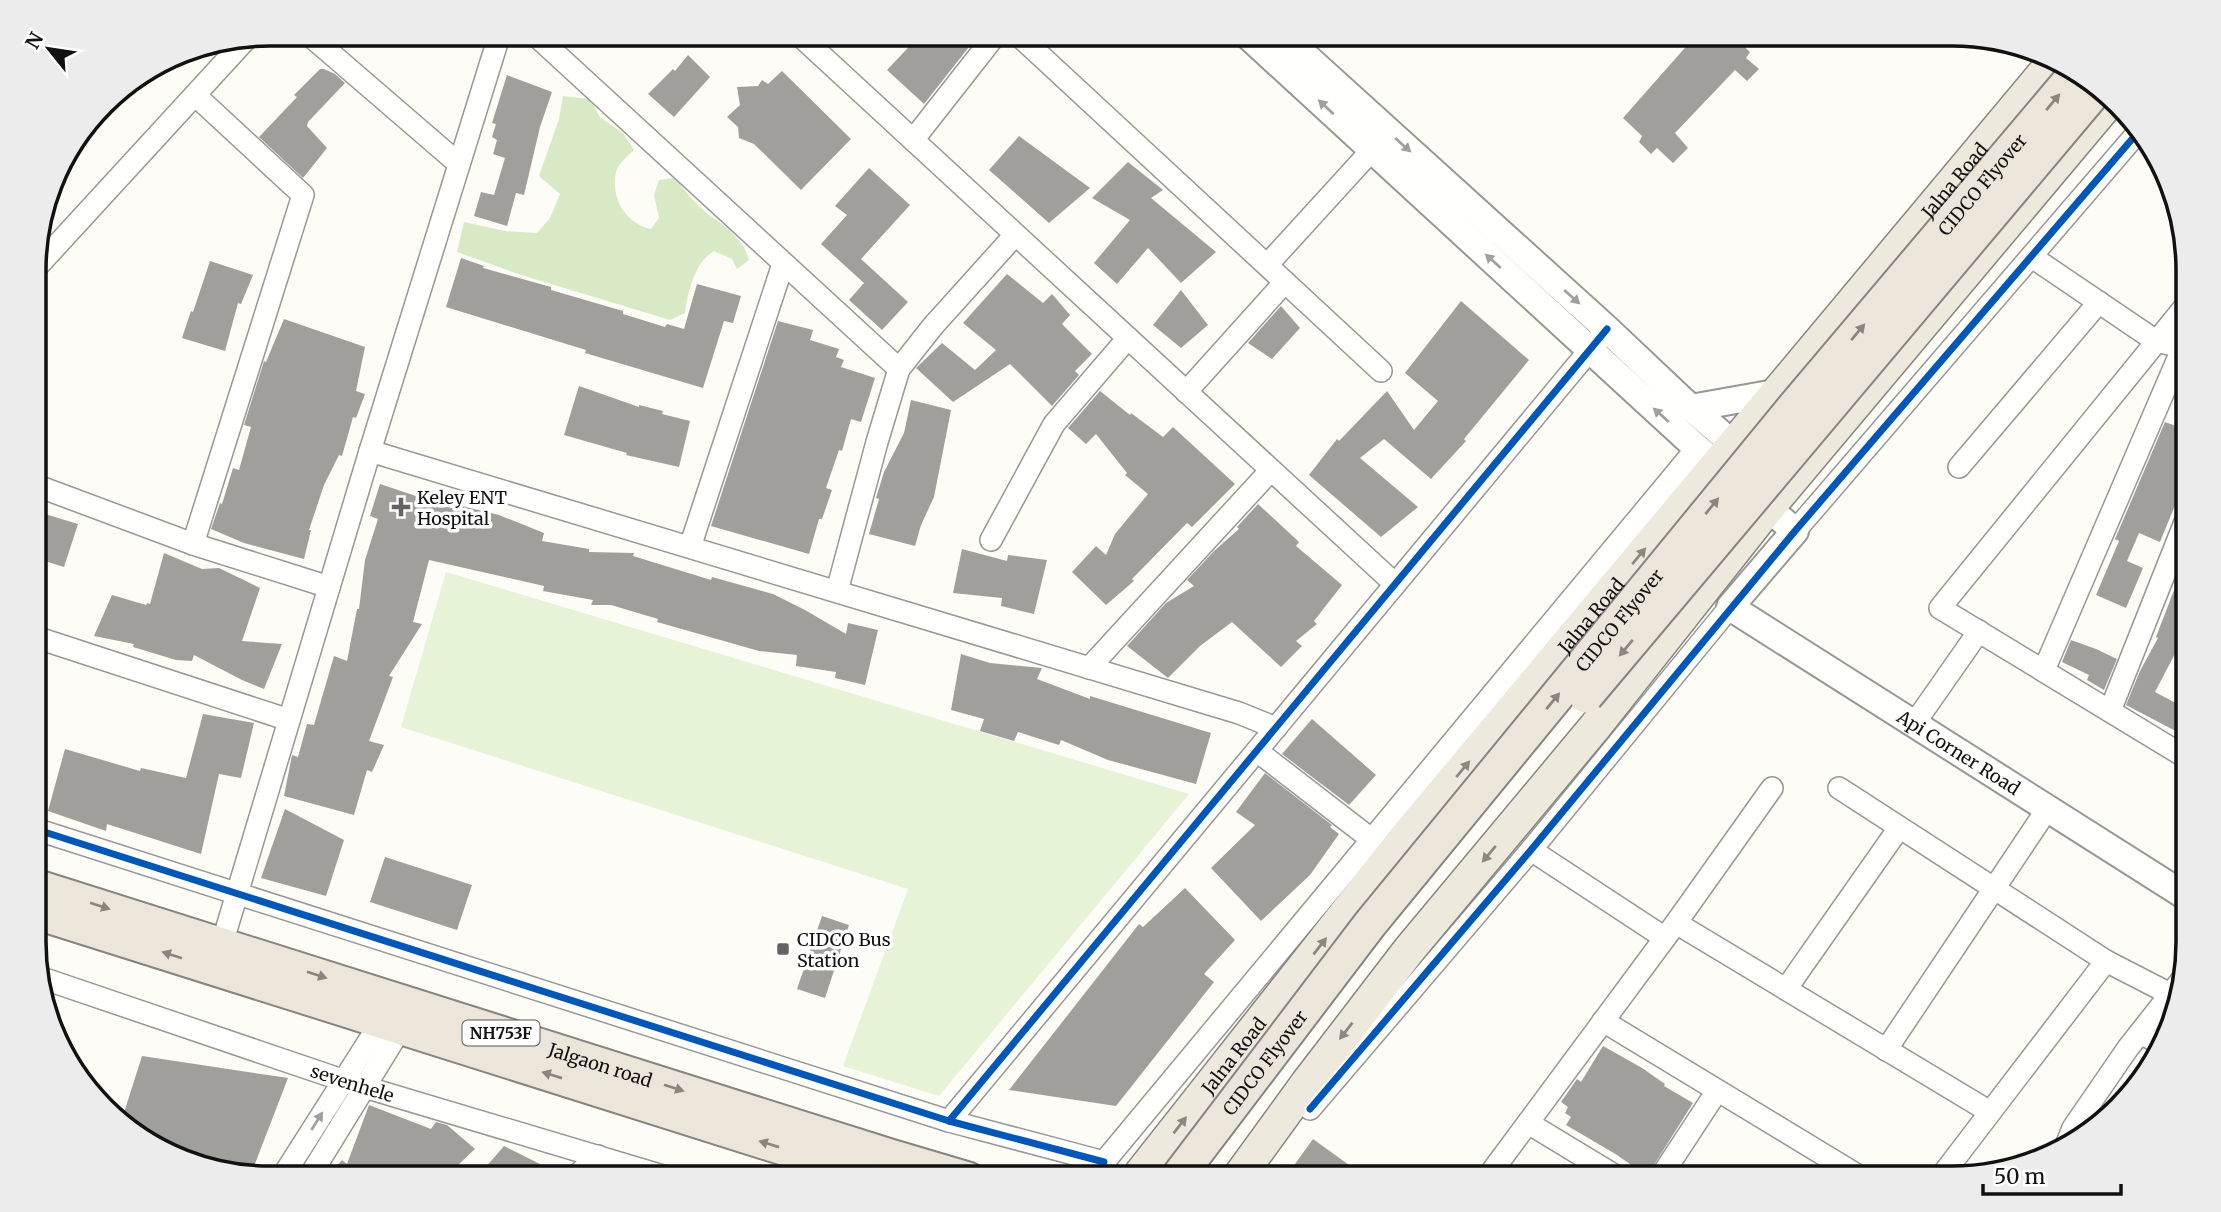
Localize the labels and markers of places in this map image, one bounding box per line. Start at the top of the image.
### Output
place label: Keley ENT Hospital [417,486,508,530]
marker: Keley ENT Hospital [391,497,411,517]
place label: CIDCO Bus Station [797,928,891,972]
marker: CIDCO Bus Station [775,941,791,957]

